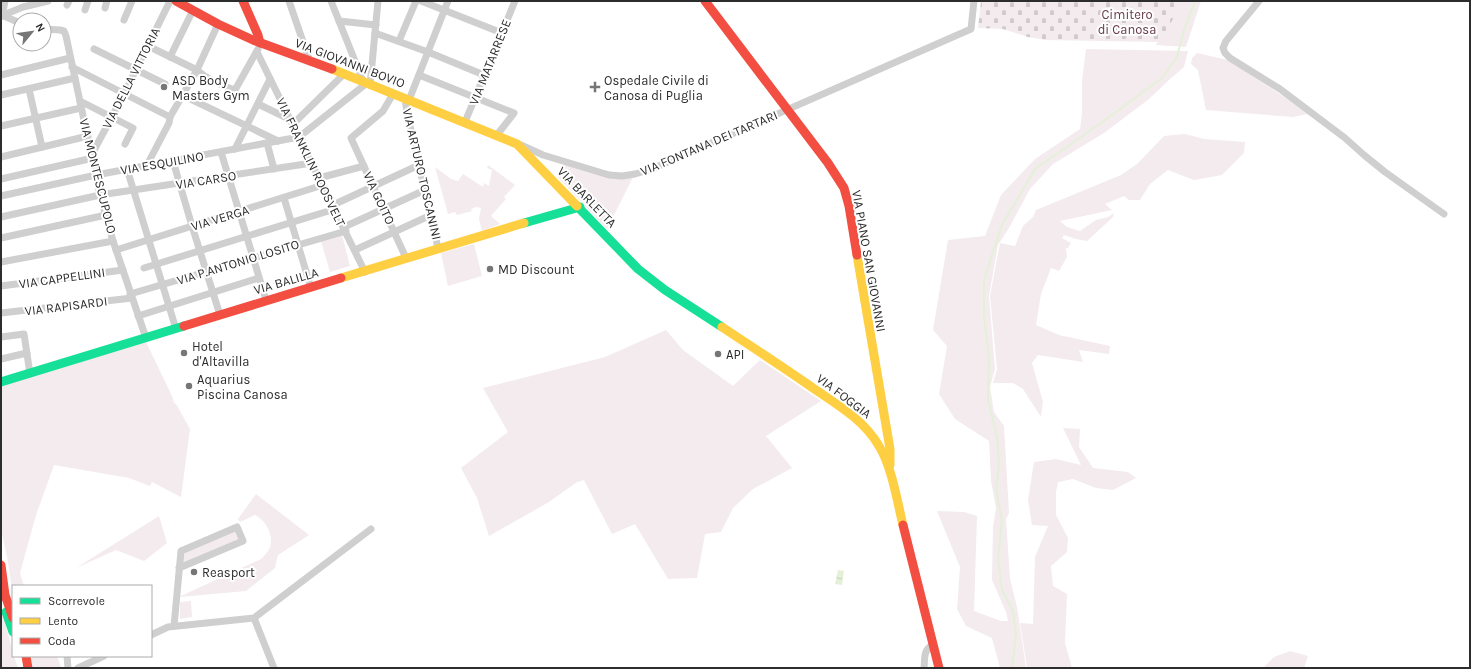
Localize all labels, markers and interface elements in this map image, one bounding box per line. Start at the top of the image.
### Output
park label: Cimitero di Canosa [1098,7,1156,37]
north arrow [12,12,52,52]
street label: VIA MATARRESE [466,17,514,107]
text: N [33,21,48,34]
street label: VIA DELLA VITTORIA [99,24,163,131]
street label: VIA GIOVANNI BOVIO [293,35,407,91]
place label: ASD Body Masters Gym [172,73,250,103]
place label: Ospedale Civile di Canosa di Puglia [604,73,709,103]
marker: Ospedale Civile di Canosa di Puglia [589,81,601,93]
marker: ASD Body Masters Gym [159,82,169,92]
street label: VIA FRANKLIN ROOSVELT [273,95,349,229]
street label: VIA ARTURO TOSCANINI [400,107,444,241]
street label: VIA FONTANA DEI TARTARI [638,107,780,179]
street label: VIA MONTESCUPOLO [76,117,120,235]
street label: VIA ESQUILINO [119,148,205,178]
street label: VIA BARLETTA [554,164,620,231]
street label: VIA CARSO [175,168,237,192]
street label: VIA GOITO [360,169,398,227]
street label: VIA PIANO SAN GIOVANNI [849,189,889,333]
street label: VIA VERGA [189,202,251,234]
street label: VIA P.ANTONIO LOSITO [175,236,301,288]
place label: MD Discount [498,262,574,277]
street label: VIA BALILLA [252,264,320,297]
marker: MD Discount [485,264,495,274]
street label: VIA CAPPELLINI [18,265,106,291]
street label: VIA RAPISARDI [24,293,108,319]
place label: Hotel d'Altavilla [192,339,249,369]
place label: API [726,347,744,362]
marker: Hotel d'Altavilla [179,348,189,358]
marker: API [713,349,723,359]
street label: VIA FOGGIA [814,371,875,422]
place label: Aquarius Piscina Canosa [197,372,288,402]
marker: Aquarius Piscina Canosa [184,381,194,391]
place label: Reasport [202,565,255,580]
marker: Reasport [189,567,199,577]
legend [12,585,152,657]
text: Scorrevole [48,594,105,608]
text: Lento [48,614,78,628]
text: Coda [48,634,76,648]

